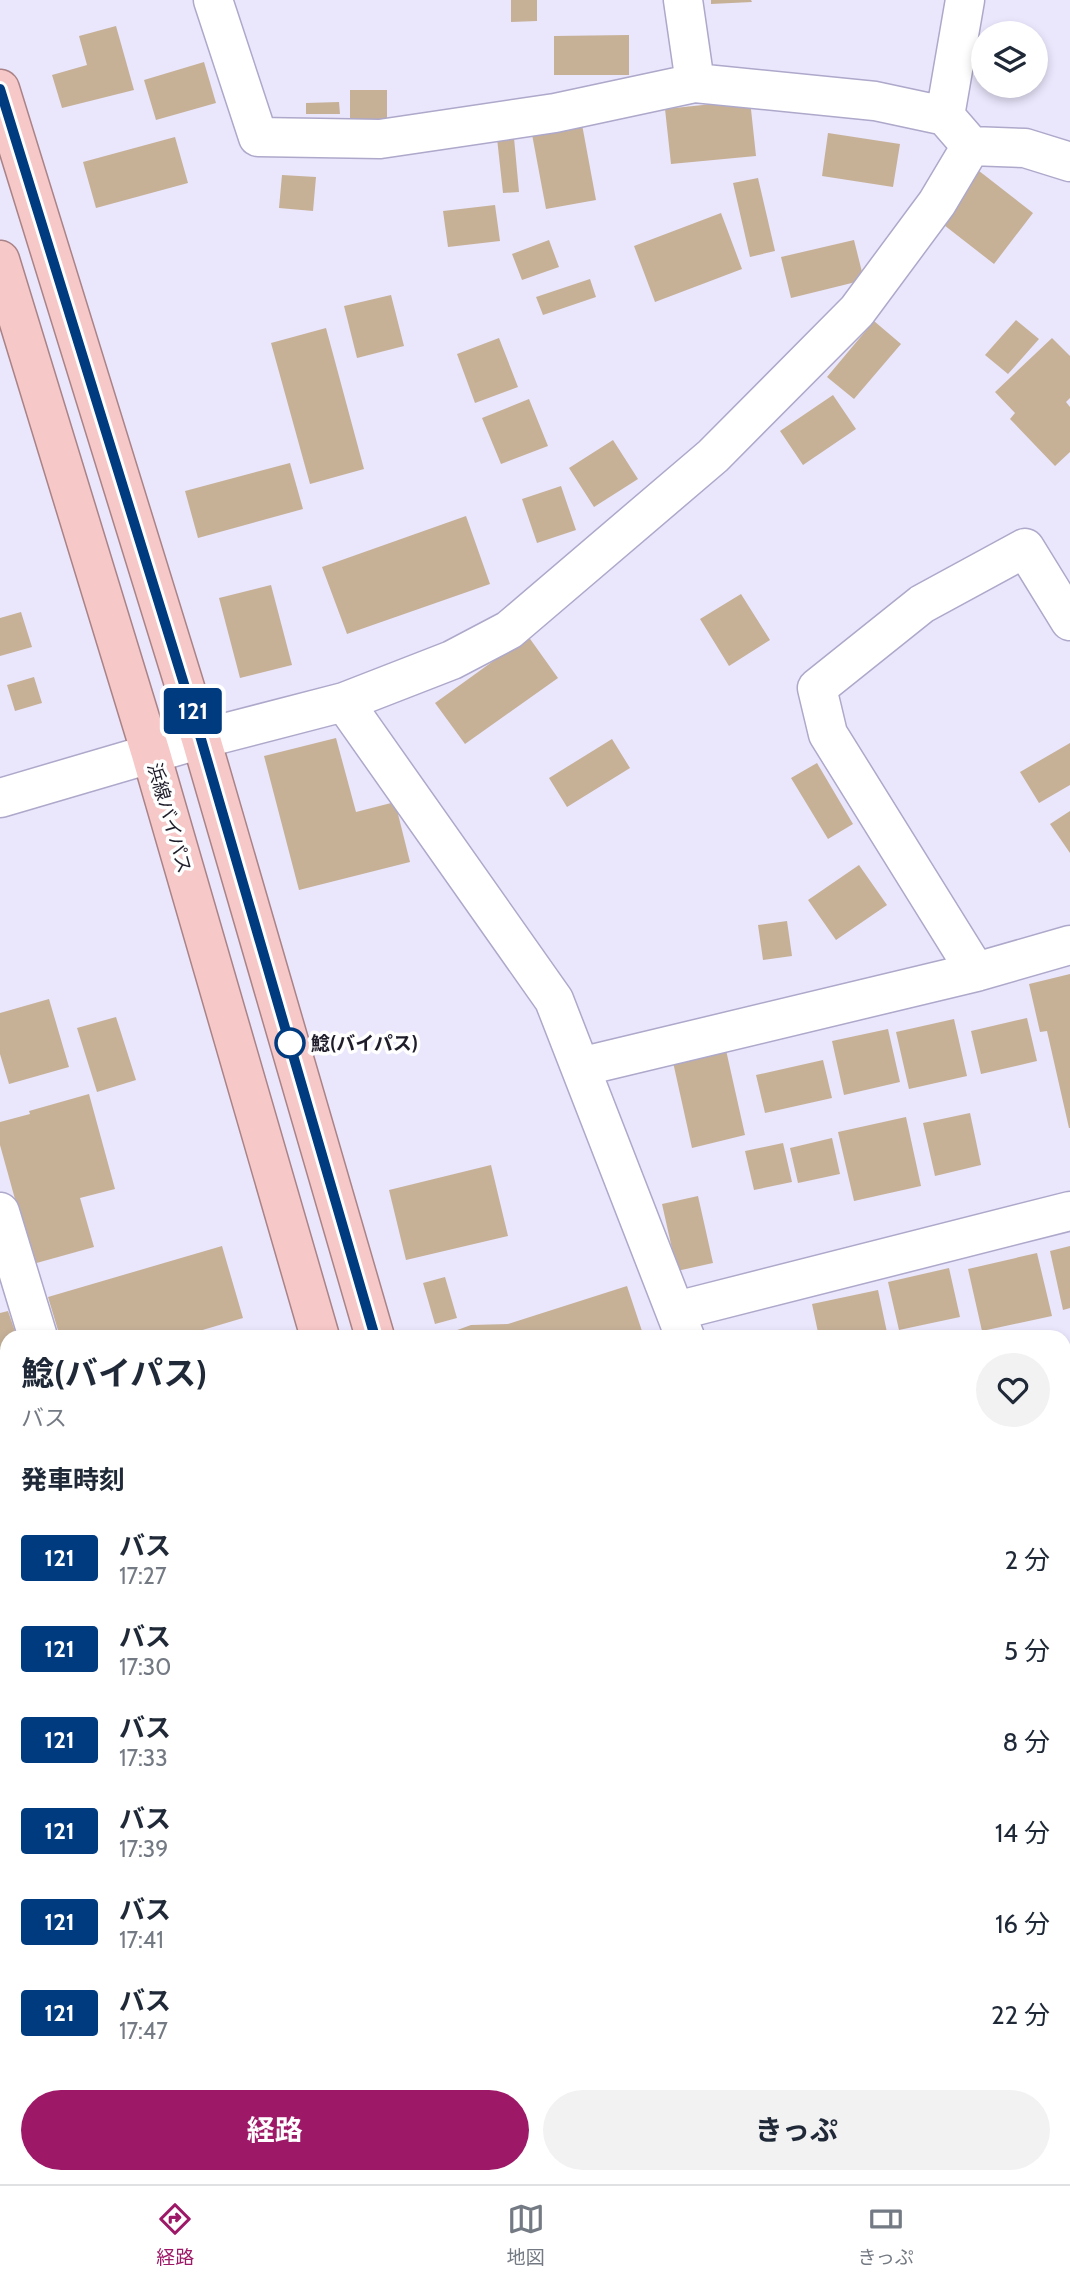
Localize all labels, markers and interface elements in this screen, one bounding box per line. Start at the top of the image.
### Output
map controls [971,21,1048,98]
button: layers [971,21,1048,98]
line badge: 121 [153,688,233,734]
text: 121 [178,696,208,725]
street label: 浜線バイパス [143,760,196,876]
marker: 鯰(バイパス) [275,1028,305,1058]
place label: 鯰(バイパス) [311,1032,418,1055]
text: 鯰(バイパス) [21,1353,207,1393]
button: heart [976,1353,1050,1427]
text: バス [21,1404,67,1432]
text: 発車時刻 [21,1464,125,1496]
text: バス [119,1530,171,1562]
text: 121 [44,1543,75,1572]
text: 2 分 [1005,1544,1050,1576]
text: 17:27 [119,1562,166,1590]
text: バス [119,1621,171,1653]
text: 121 [44,1634,75,1663]
text: 5 分 [1004,1635,1050,1667]
text: 17:30 [119,1653,171,1681]
text: バス [119,1712,171,1744]
text: 121 [44,1725,75,1754]
text: 8 分 [1002,1726,1050,1758]
text: 17:33 [119,1744,168,1772]
text: バス [119,1803,171,1835]
text: 121 [44,1816,75,1845]
text: 14 分 [995,1817,1050,1849]
text: 17:39 [119,1835,168,1863]
text: バス [119,1894,171,1926]
text: 121 [44,1907,75,1936]
text: 16 分 [995,1908,1050,1940]
text: 17:41 [119,1926,164,1954]
text: バス [119,1985,171,2017]
text: 121 [44,1998,75,2027]
text: 22 分 [991,1999,1050,2031]
text: 17:47 [119,2017,168,2045]
button: 経路 [21,2090,529,2170]
button: きっぷ [543,2090,1050,2170]
tab: 経路 [156,2200,194,2269]
tab: 地図 [507,2200,545,2269]
tab: きっぷ [857,2200,914,2269]

